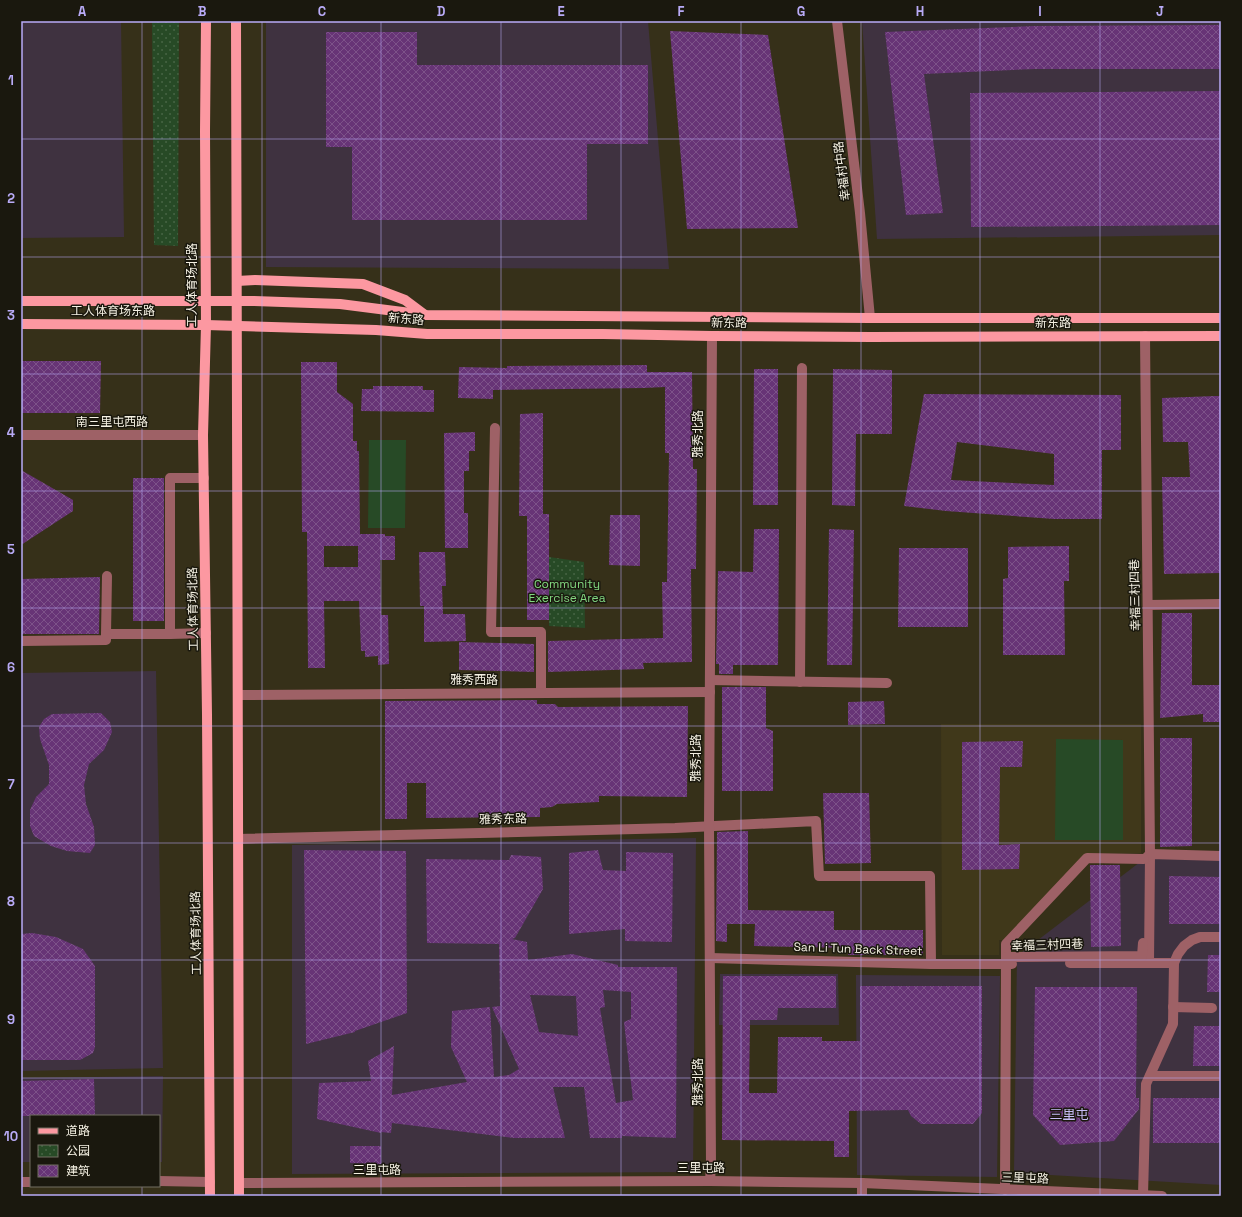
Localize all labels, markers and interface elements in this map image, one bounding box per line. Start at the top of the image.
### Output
text: A [78,3,87,20]
text: B [198,3,207,20]
text: C [318,3,326,20]
text: D [437,3,446,20]
text: E [557,3,565,20]
text: F [678,3,685,20]
text: G [797,3,805,20]
text: H [916,3,924,20]
text: I [1038,3,1042,20]
text: J [1156,3,1164,20]
text: 1 [8,72,14,89]
street label: 幸福村中路 [830,140,854,202]
text: 2 [7,190,15,207]
street label: 工人体育场北路 [184,243,200,327]
street label: 工人体育场东路 [71,303,155,319]
text: 3 [7,307,15,324]
street label: 新东路 [387,310,425,328]
street label: 新东路 [711,315,747,331]
street label: 新东路 [1035,315,1071,331]
street label: 雅秀北路 [690,410,706,458]
street label: 南三里屯西路 [76,414,148,430]
text: 4 [7,424,15,441]
text: 5 [7,541,15,558]
street label: 幸福三村四巷 [1126,559,1144,631]
street label: 工人体育场北路 [184,567,202,651]
park label: Community Exercise Area [528,576,606,606]
text: 6 [7,659,15,676]
street label: 雅秀西路 [450,672,498,688]
street label: 雅秀北路 [688,734,704,782]
text: 7 [7,776,15,793]
street label: 雅秀东路 [479,811,527,827]
street label: 工人体育场北路 [187,891,205,975]
text: 8 [7,893,15,910]
street label: 幸福三村四巷 [1011,936,1083,954]
street label: San Li Tun Back Street [793,939,923,959]
text: 9 [7,1011,15,1028]
street label: 雅秀北路 [690,1058,706,1106]
district label: 三里屯 [1049,1106,1089,1123]
legend [30,1115,160,1187]
text: 道路 [66,1123,90,1139]
text: 10 [4,1128,18,1145]
text: 公园 [66,1143,90,1159]
street label: 三里屯路 [677,1160,725,1176]
street label: 三里屯路 [353,1162,401,1178]
text: 建筑 [66,1163,90,1179]
street label: 三里屯路 [1001,1169,1049,1187]

